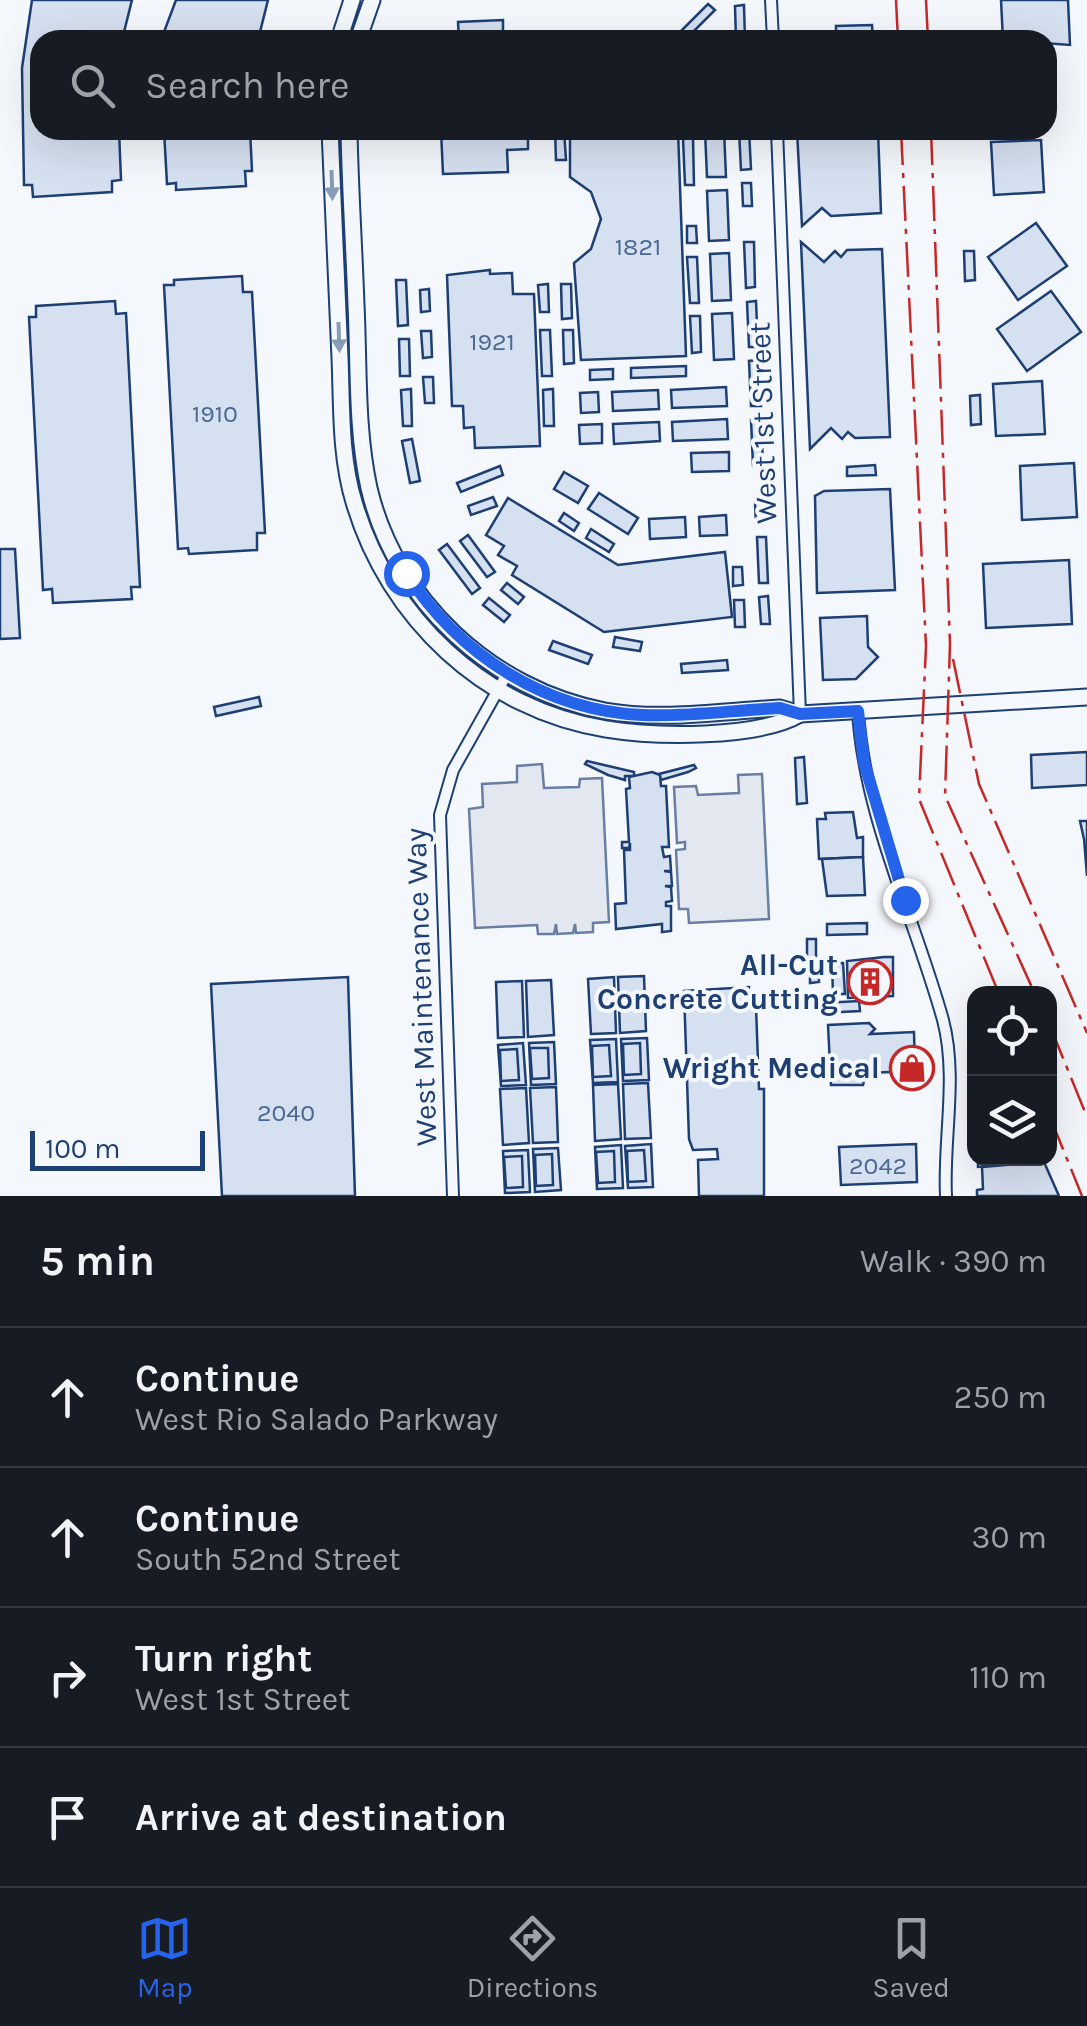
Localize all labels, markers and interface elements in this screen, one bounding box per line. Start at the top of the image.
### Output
search box [30,30,1057,140]
icon: search [65,58,120,113]
text: Search here [145,63,349,108]
one-way arrow [325,169,341,201]
house number: 1821 [615,232,661,261]
one-way arrow [331,321,347,353]
street label: West 1st Street [741,321,785,525]
house number: 1921 [469,327,515,356]
house number: 1910 [192,399,238,428]
route start [384,551,430,597]
street label: West Maintenance Way [397,827,445,1147]
route end [883,878,929,924]
place label: All-Cut Concrete Cutting [597,947,838,1017]
building icon: All-Cut Concrete Cutting [847,959,893,1005]
map controls [967,986,1057,1166]
button: locate [967,986,1057,1076]
shop icon: Wright Medical [889,1045,935,1091]
place label: Wright Medical [663,1050,880,1086]
button: layers [967,1076,1057,1166]
house number: 2040 [257,1098,315,1127]
scale bar [30,1126,205,1170]
text: 100 m [45,1132,120,1165]
house number: 2042 [849,1151,907,1180]
text: 5 min [40,1236,155,1286]
text: Walk · 390 m [860,1243,1047,1280]
text: Continue [135,1356,299,1401]
icon: ahead [40,1370,95,1425]
text: 250 m [954,1379,1047,1416]
text: West Rio Salado Parkway [135,1401,498,1438]
text: Continue [135,1496,299,1541]
icon: ahead [40,1510,95,1565]
text: 30 m [972,1519,1047,1556]
text: South 52nd Street [135,1541,400,1578]
text: Turn right [135,1636,312,1681]
icon: right [40,1650,95,1705]
text: 110 m [969,1659,1047,1696]
text: West 1st Street [135,1681,350,1718]
icon: arrive [40,1790,95,1845]
text: Arrive at destination [135,1795,507,1840]
tab: Map [137,1911,193,2004]
tab: Directions [467,1911,598,2004]
tab: Saved [872,1911,950,2004]

